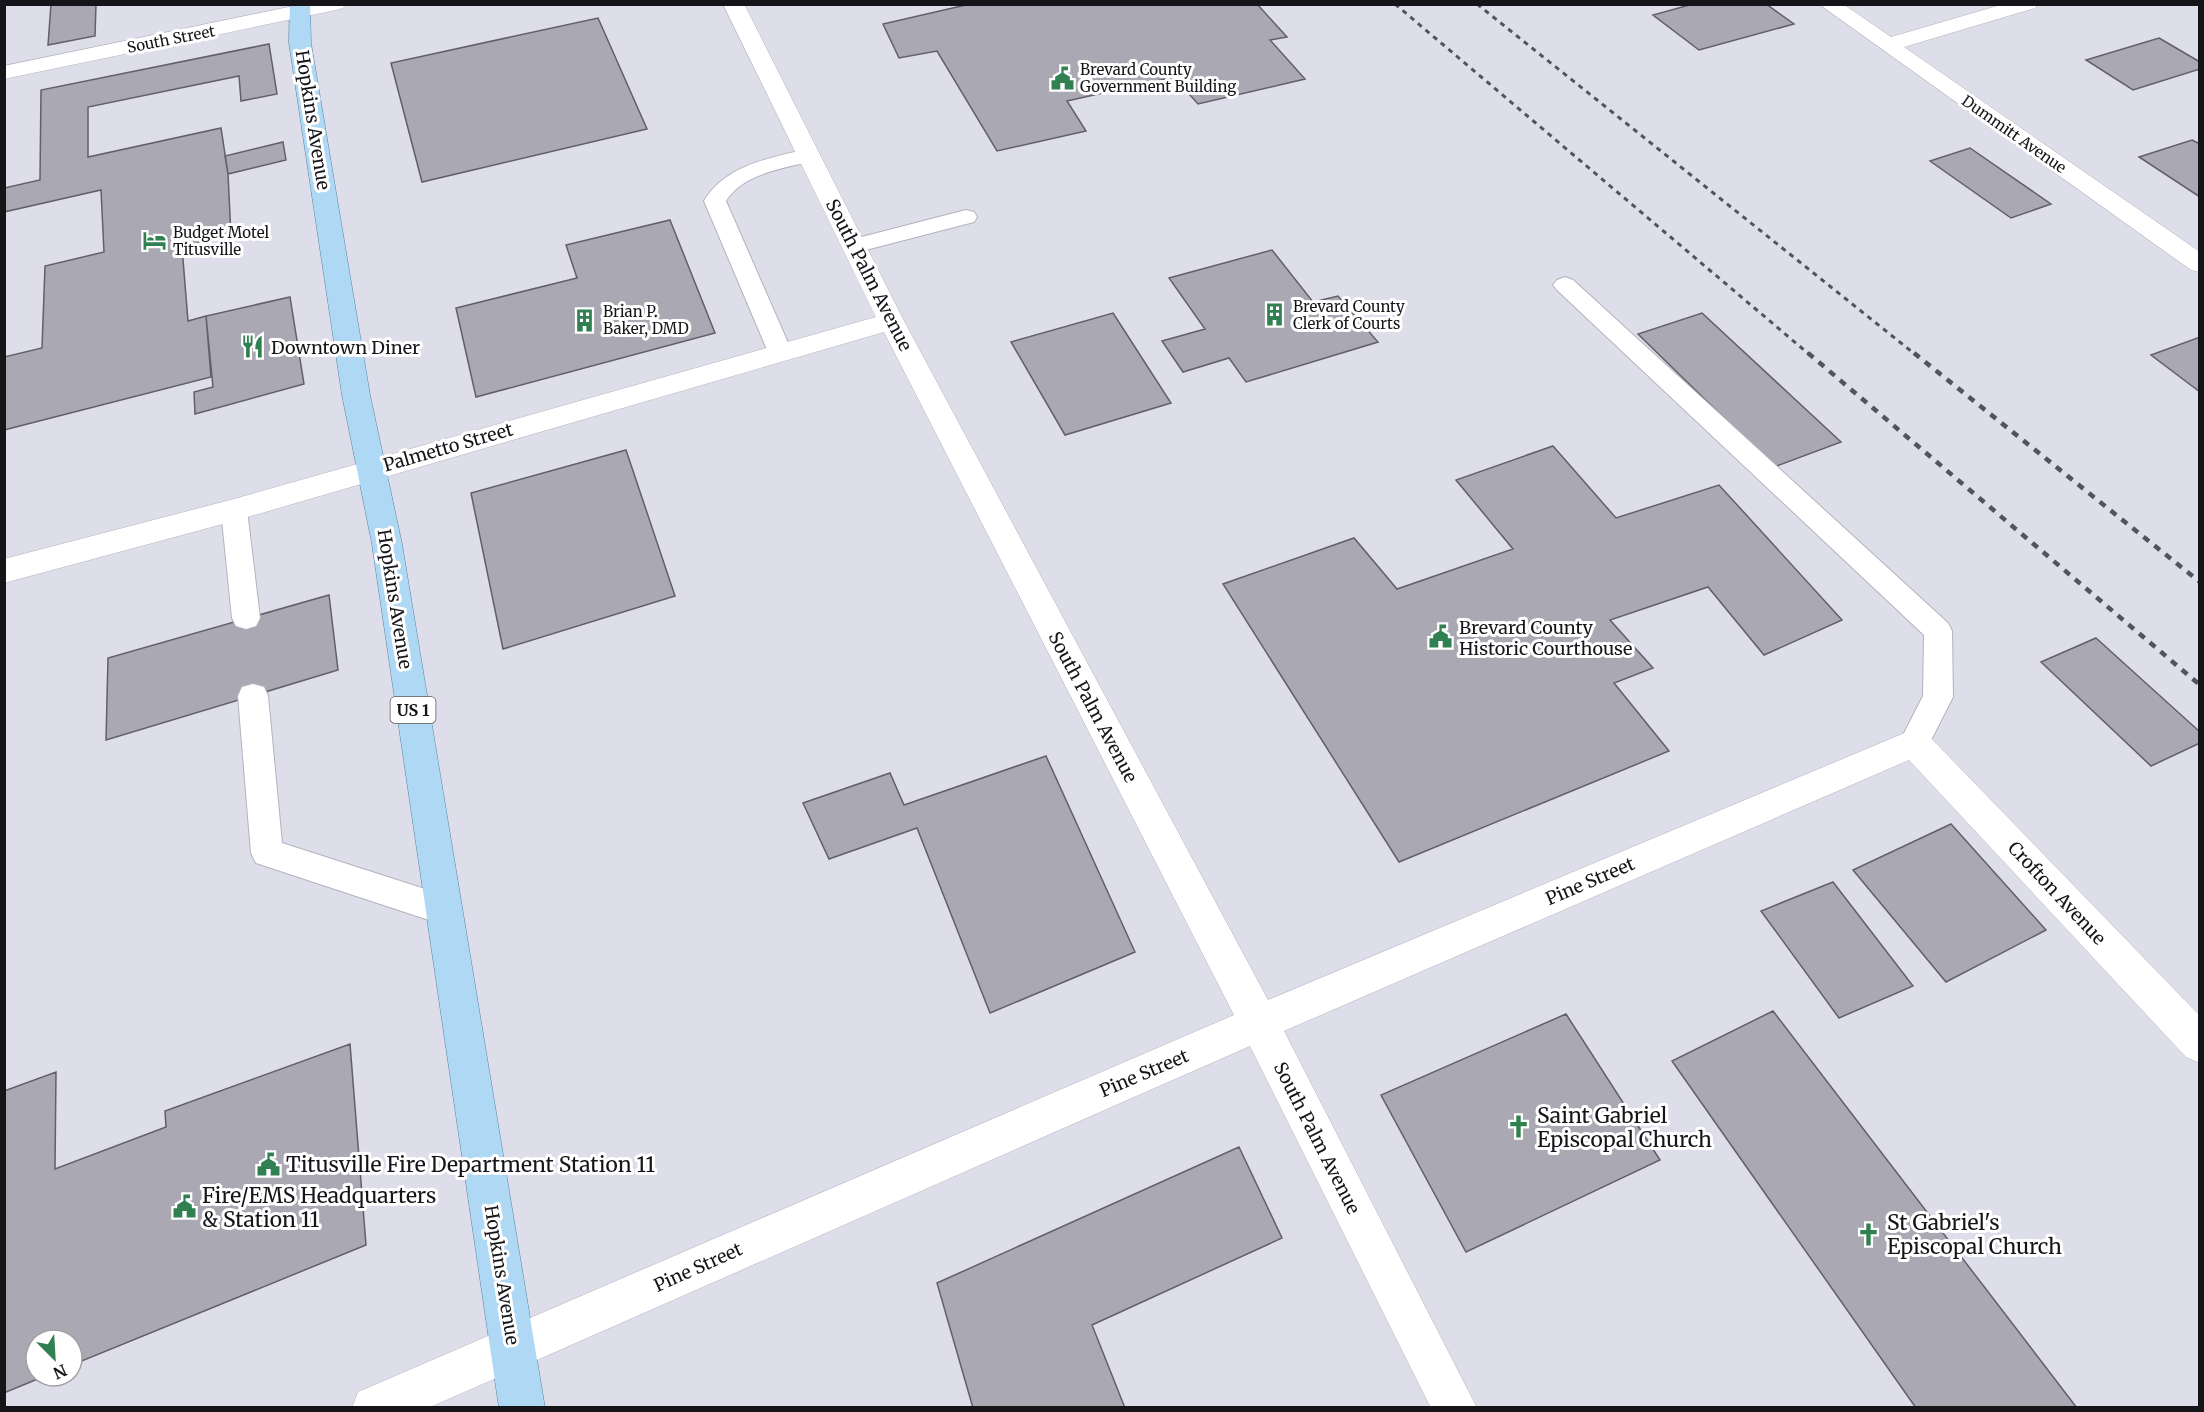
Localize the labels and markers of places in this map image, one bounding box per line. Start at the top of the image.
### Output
place label: Brevard County Government Building [1080,60,1236,96]
public building icon: Brevard County Government Building [1049,65,1075,91]
place label: Budget Motel Titusville [173,223,269,259]
hotel icon: Budget Motel Titusville [142,228,168,254]
place label: Brevard County Clerk of Courts [1293,297,1405,333]
place label: Brian P. Baker, DMD [603,302,689,338]
building icon: Brevard County Clerk of Courts [1262,302,1288,328]
building icon: Brian P. Baker, DMD [572,307,598,333]
restaurant icon: Downtown Diner [240,334,266,360]
place label: Downtown Diner [271,336,420,359]
place label: Brevard County Historic Courthouse [1459,616,1632,660]
public building icon: Brevard County Historic Courthouse [1428,624,1454,650]
place label: Saint Gabriel Episcopal Church [1537,1102,1712,1153]
church icon: Saint Gabriel Episcopal Church [1506,1114,1532,1140]
public building icon: Titusville Fire Department Station 11 [255,1151,281,1177]
place label: Titusville Fire Department Station 11 [286,1151,655,1178]
place label: Fire/EMS Headquarters & Station 11 [202,1182,436,1233]
public building icon: Fire/EMS Headquarters & Station 11 [171,1194,197,1220]
place label: St Gabriel's Episcopal Church [1887,1209,2062,1260]
church icon: St Gabriel's Episcopal Church [1856,1221,1882,1247]

